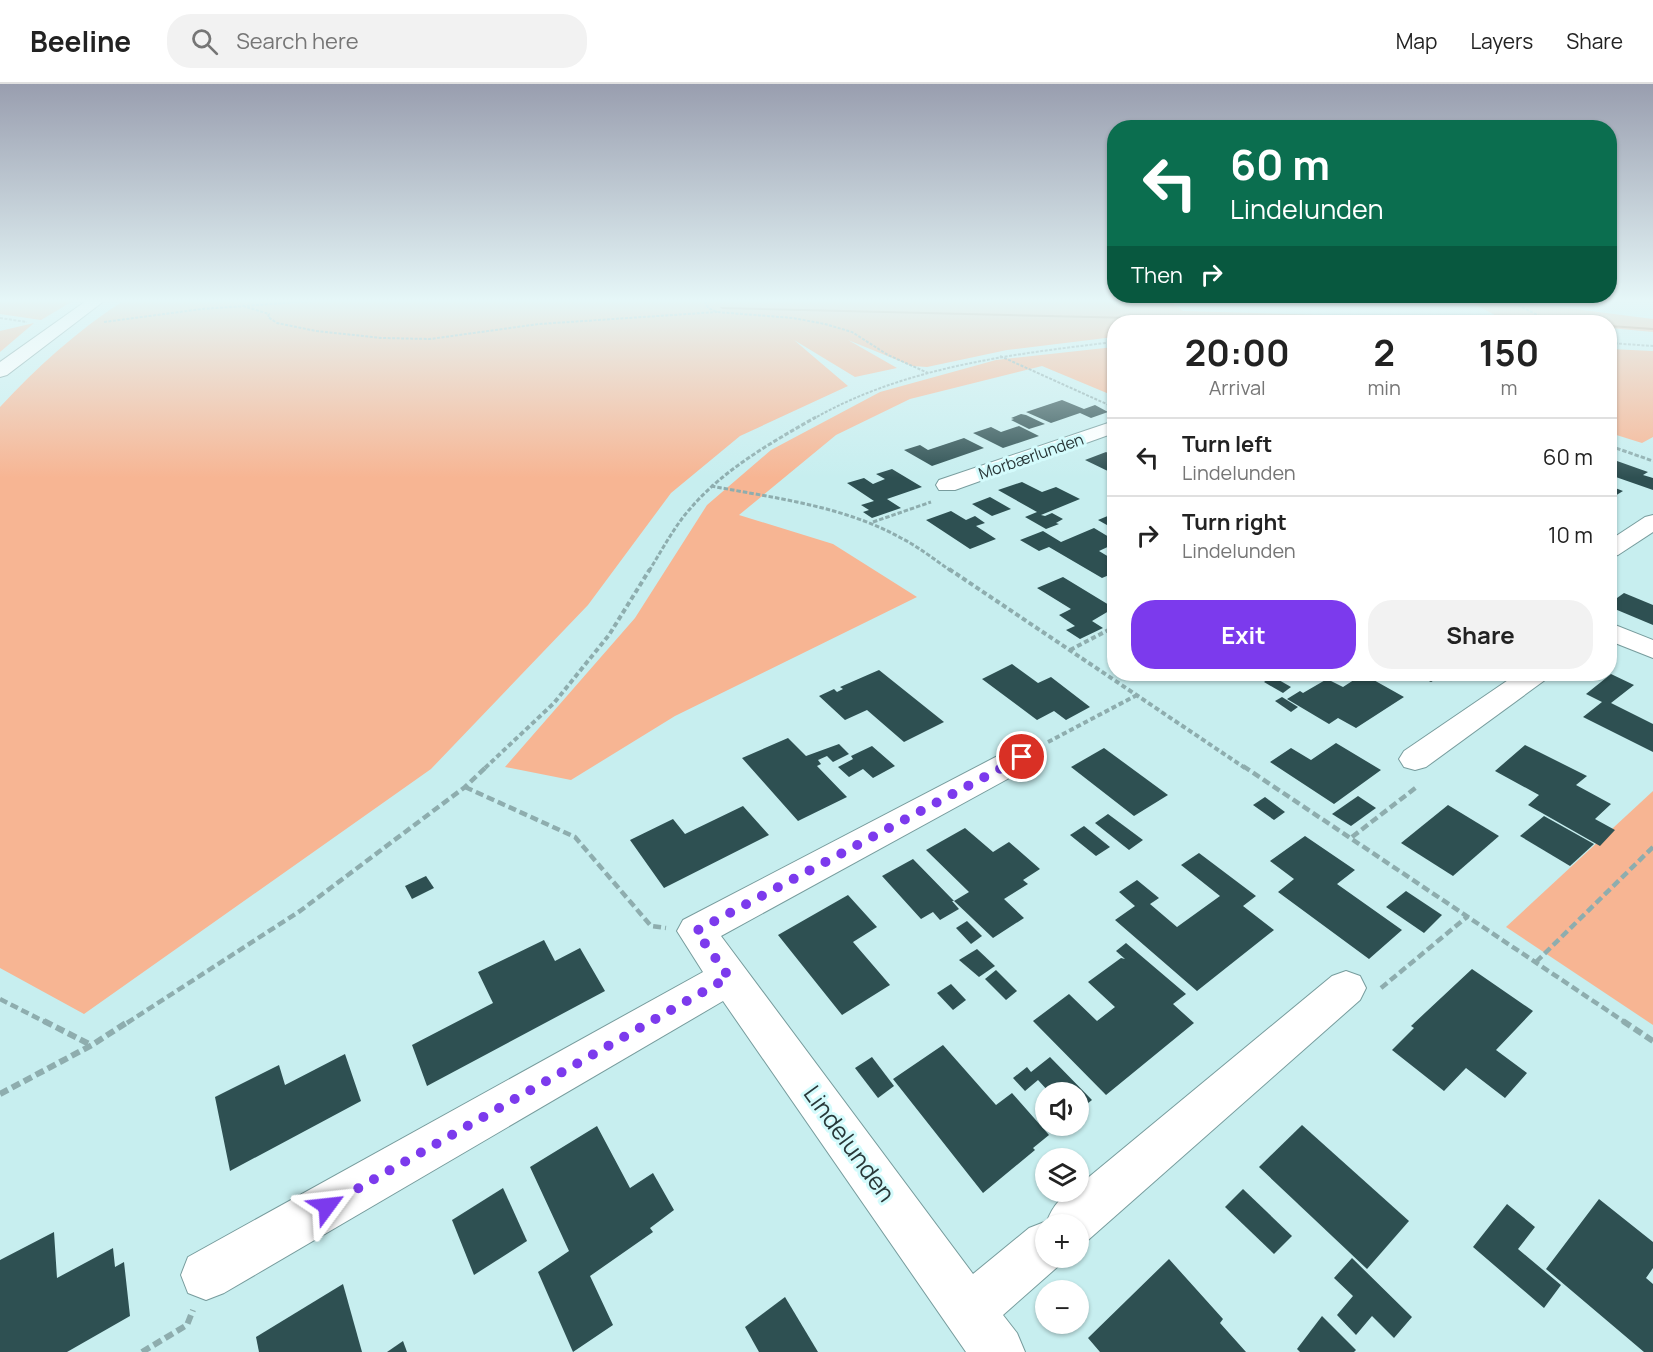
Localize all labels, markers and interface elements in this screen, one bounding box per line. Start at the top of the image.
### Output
search box [167,14,587,68]
text: Beeline [30,22,131,60]
icon: search [188,25,221,58]
text: Search here [236,26,359,56]
text: Map [1396,27,1437,55]
text: Layers [1470,27,1533,55]
text: Share [1566,27,1623,55]
text: 60 m [1230,135,1330,193]
icon: left [1131,144,1209,222]
text: Lindelunden [1230,190,1384,227]
icon: right [1195,258,1228,291]
text: Then [1131,260,1183,290]
text: 20:00 [1185,328,1290,377]
text: 2 [1373,328,1395,377]
text: 150 [1479,328,1539,377]
text: Arrival [1209,374,1266,401]
text: min [1367,374,1401,401]
text: m [1500,374,1517,401]
street label: Morbærlunden [976,428,1086,484]
text: Turn left [1182,429,1272,459]
icon: left [1131,441,1164,474]
text: 60 m [1543,442,1593,472]
text: Lindelunden [1182,459,1296,486]
text: Turn right [1182,507,1287,537]
icon: right [1131,519,1164,552]
text: 10 m [1548,520,1593,550]
text: Lindelunden [1182,537,1296,564]
button: Exit [1131,600,1356,669]
button: Share [1368,600,1593,669]
pin [996,731,1047,782]
icon: arrive [1005,740,1038,773]
street label: Lindelunden [797,1078,904,1208]
map controls [1035,1082,1089,1334]
button: sound [1035,1082,1089,1136]
button: layers [1035,1148,1089,1202]
position arrow [295,1174,359,1238]
button: + [1035,1214,1089,1268]
button: − [1035,1280,1089,1334]

